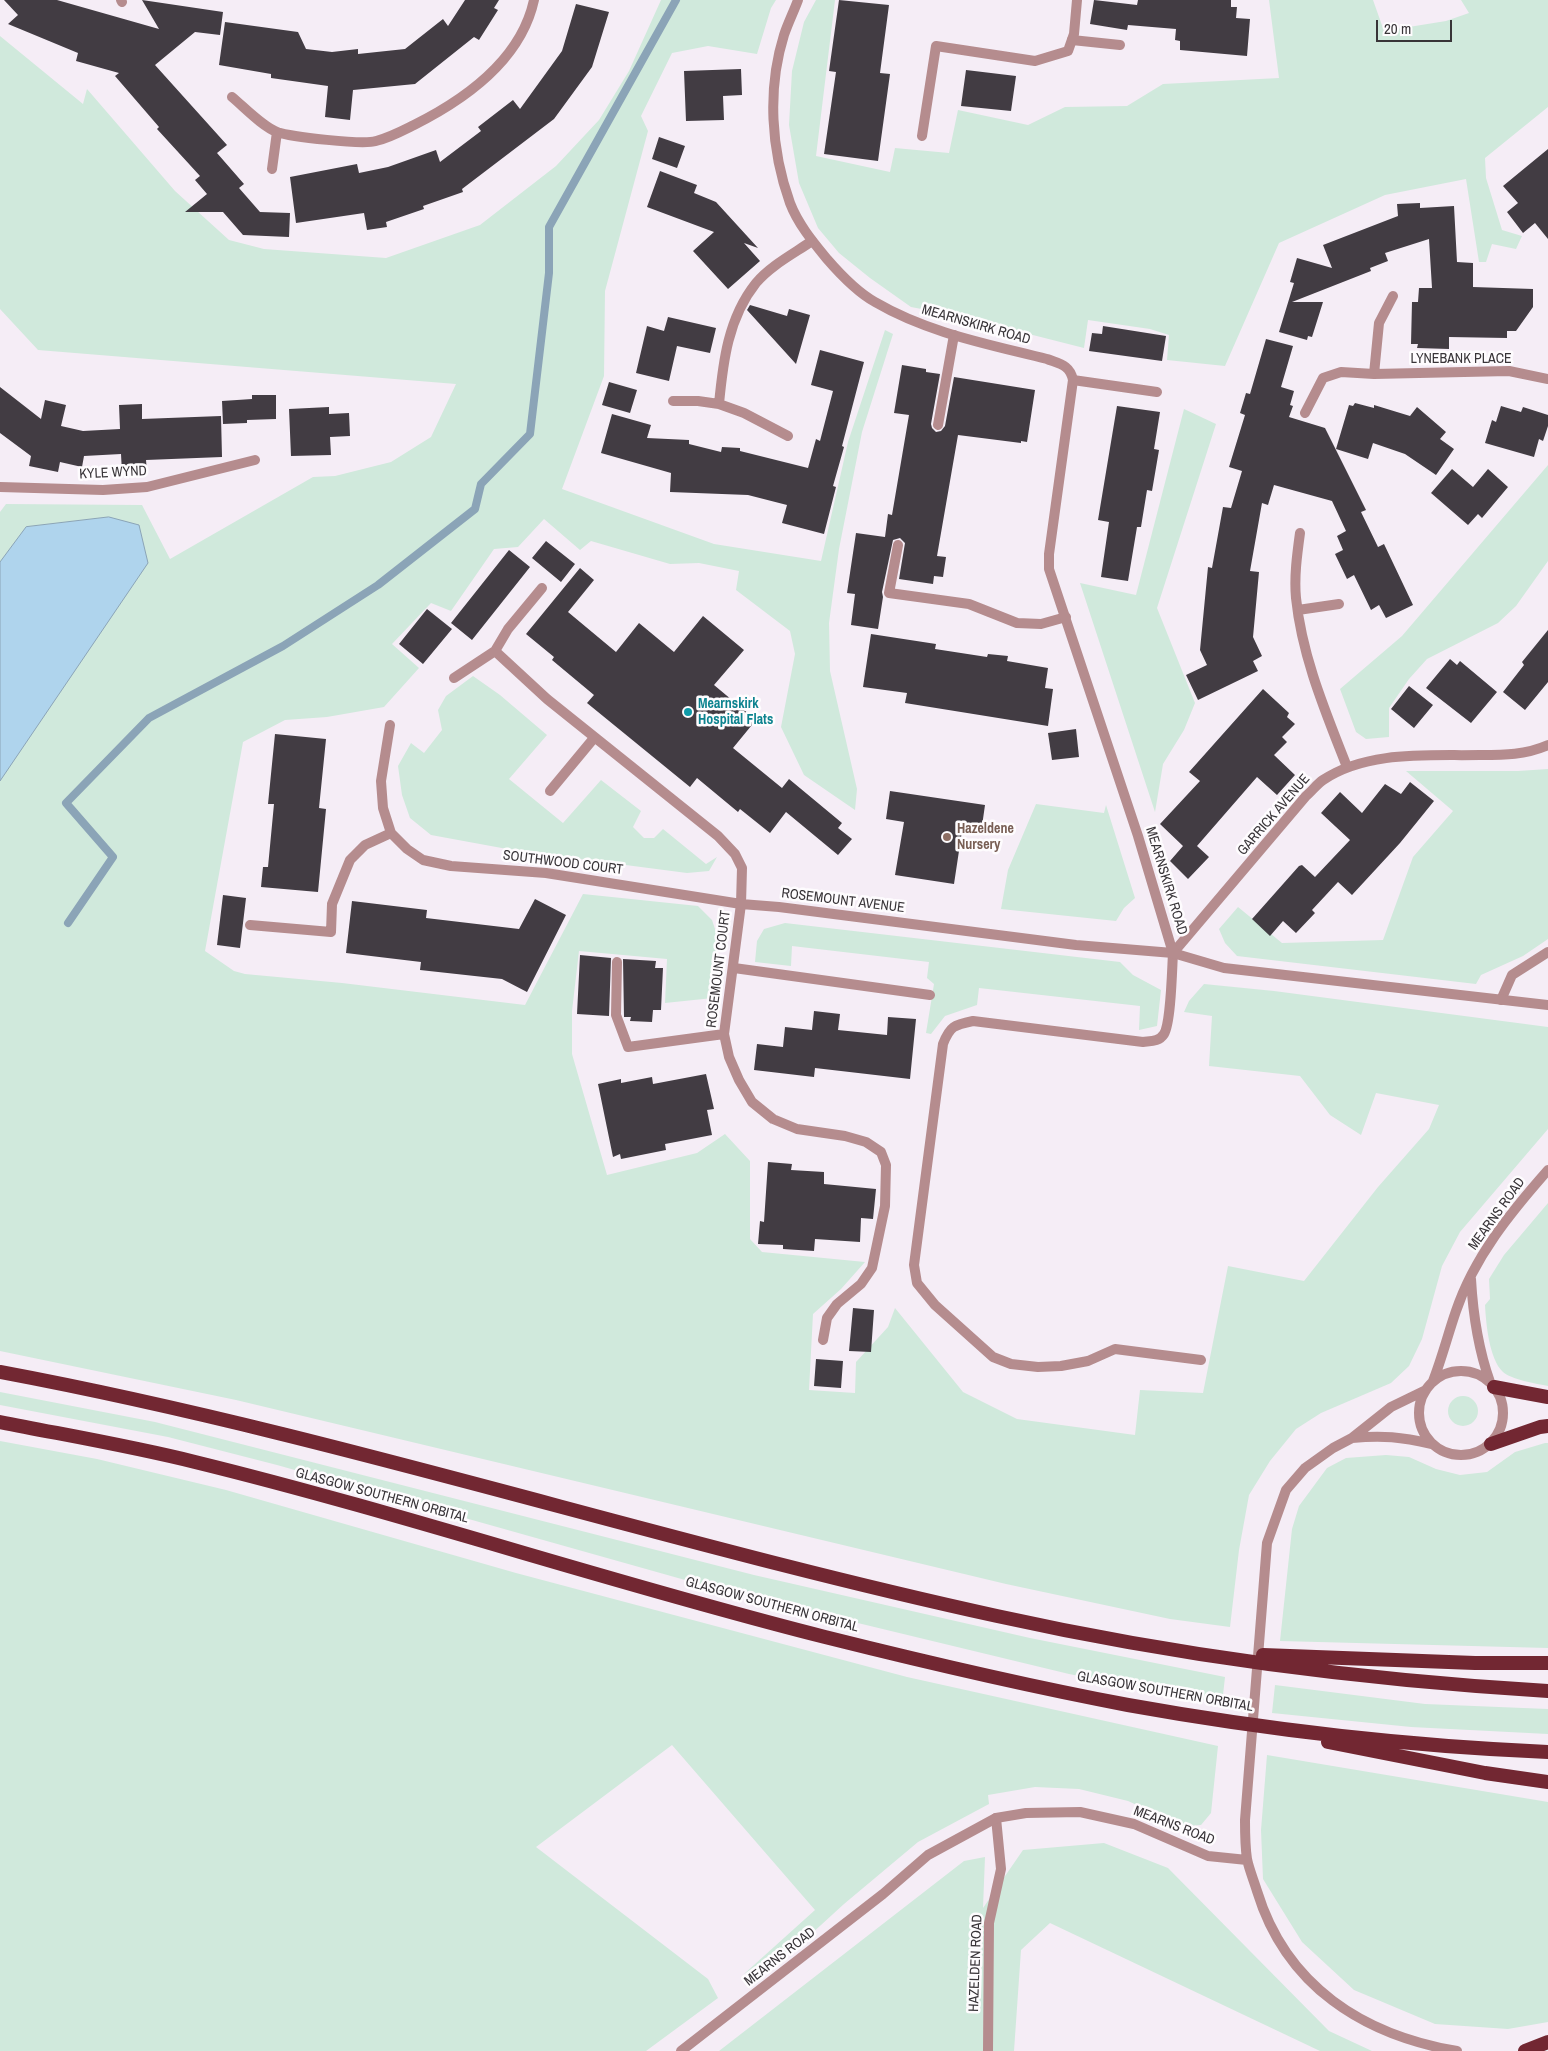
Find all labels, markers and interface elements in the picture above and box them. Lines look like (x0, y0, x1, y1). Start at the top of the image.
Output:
scale bar (1378, 10, 1454, 42)
text: 20 m (1384, 18, 1411, 39)
street label: MEARNSKIRK ROAD (920, 301, 1032, 349)
street label: LYNEBANK PLACE (1410, 351, 1512, 367)
street label: KYLE WYND (79, 463, 147, 483)
place label: Mearnskirk Hospital Flats (698, 696, 773, 729)
marker: Mearnskirk Hospital Flats (682, 706, 694, 718)
street label: GARRICK AVENUE (1234, 771, 1314, 859)
place label: Hazeldene Nursery (957, 821, 1014, 854)
street label: MEARNSKIRK ROAD (1142, 825, 1190, 937)
marker: Hazeldene Nursery (941, 831, 953, 843)
street label: SOUTHWOOD COURT (502, 847, 624, 879)
street label: ROSEMOUNT AVENUE (780, 885, 906, 917)
street label: ROSEMOUNT COURT (703, 909, 735, 1029)
street label: MEARNS ROAD (1465, 1174, 1529, 1254)
street label: GLASGOW SOUTHERN ORBITAL (294, 1465, 470, 1527)
street label: GLASGOW SOUTHERN ORBITAL (684, 1574, 860, 1636)
street label: GLASGOW SOUTHERN ORBITAL (1076, 1668, 1254, 1716)
street label: MEARNS ROAD (1131, 1803, 1217, 1849)
street label: HAZELDEN ROAD (966, 1914, 986, 2012)
street label: MEARNS ROAD (741, 1924, 819, 1990)

